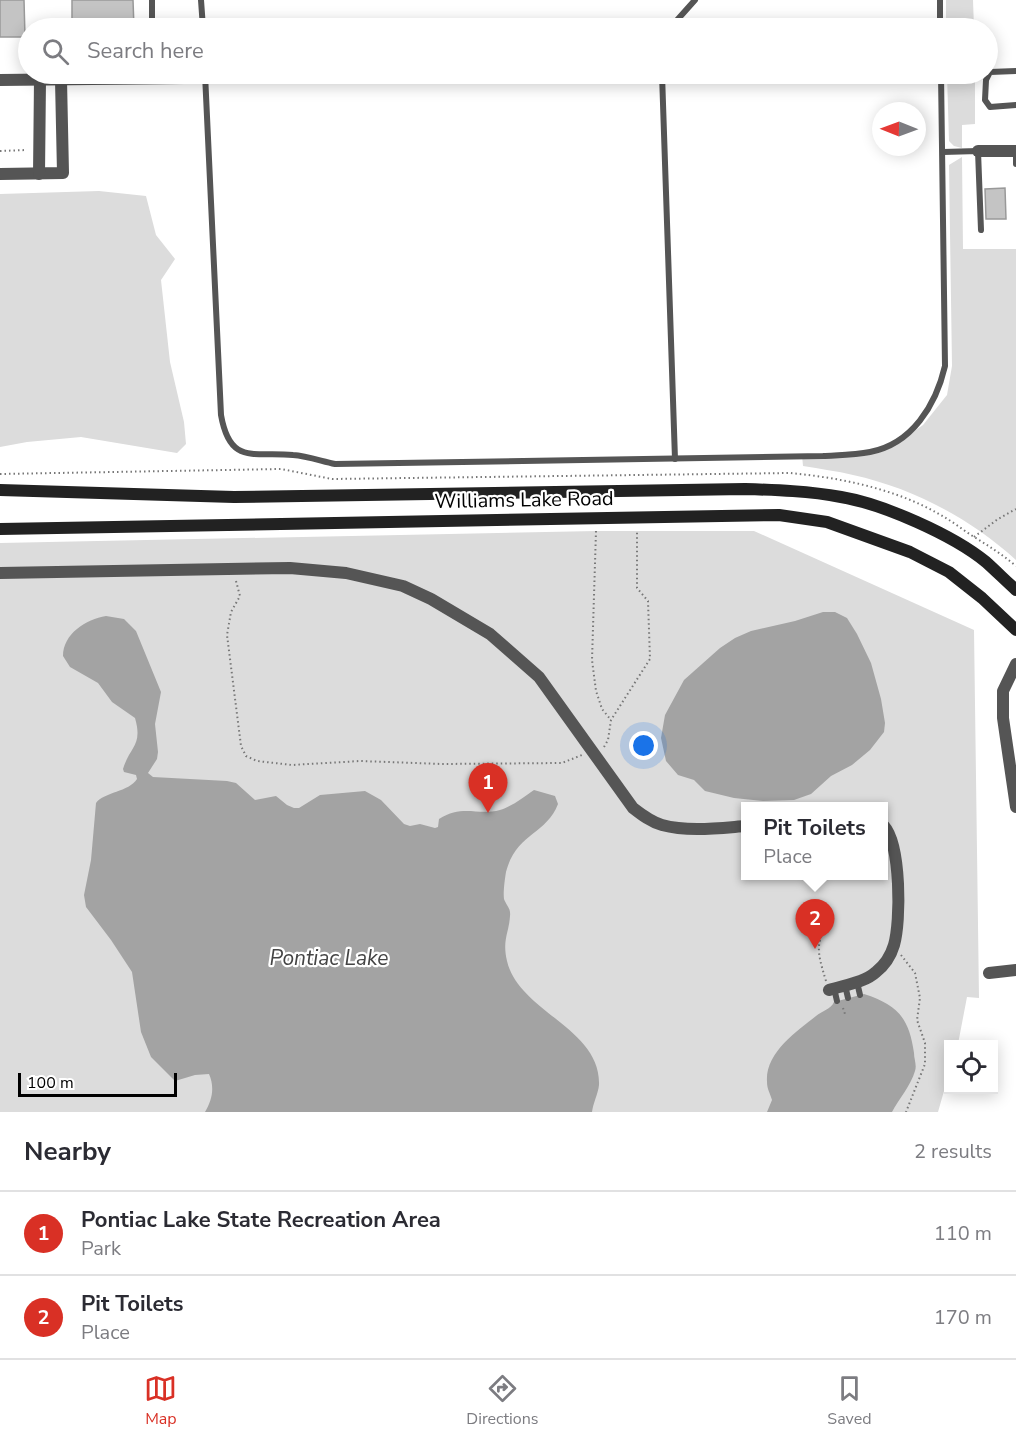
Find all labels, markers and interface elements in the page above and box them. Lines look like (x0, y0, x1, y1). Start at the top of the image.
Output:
search box (18, 18, 998, 84)
icon: search (39, 35, 72, 68)
text: Search here (87, 36, 204, 66)
north arrow (872, 102, 926, 156)
street label: Williams Lake Road (434, 485, 614, 515)
your location (629, 731, 658, 760)
pin: 1 (468, 764, 508, 813)
popup (741, 802, 888, 880)
text: Pit Toilets (763, 813, 866, 843)
text: Place (763, 843, 812, 870)
pin: 2 (796, 900, 834, 949)
water label: Pontiac Lake (270, 944, 388, 972)
map controls (944, 1040, 998, 1094)
button: locate (944, 1040, 998, 1094)
scale bar (18, 1070, 177, 1098)
text: 100 m (27, 1072, 74, 1094)
text: Nearby (24, 1134, 111, 1169)
text: 2 results (914, 1138, 992, 1165)
text: Pontiac Lake State Recreation Area (81, 1205, 441, 1235)
text: 1 (38, 1220, 50, 1247)
text: 110 m (934, 1220, 992, 1247)
text: Park (81, 1235, 121, 1262)
text: Pit Toilets (81, 1289, 184, 1319)
text: 2 (38, 1304, 50, 1331)
text: 170 m (934, 1304, 992, 1331)
text: Place (81, 1319, 130, 1346)
tab: Map (144, 1372, 177, 1430)
tab: Directions (466, 1372, 538, 1430)
tab: Saved (827, 1372, 872, 1430)

